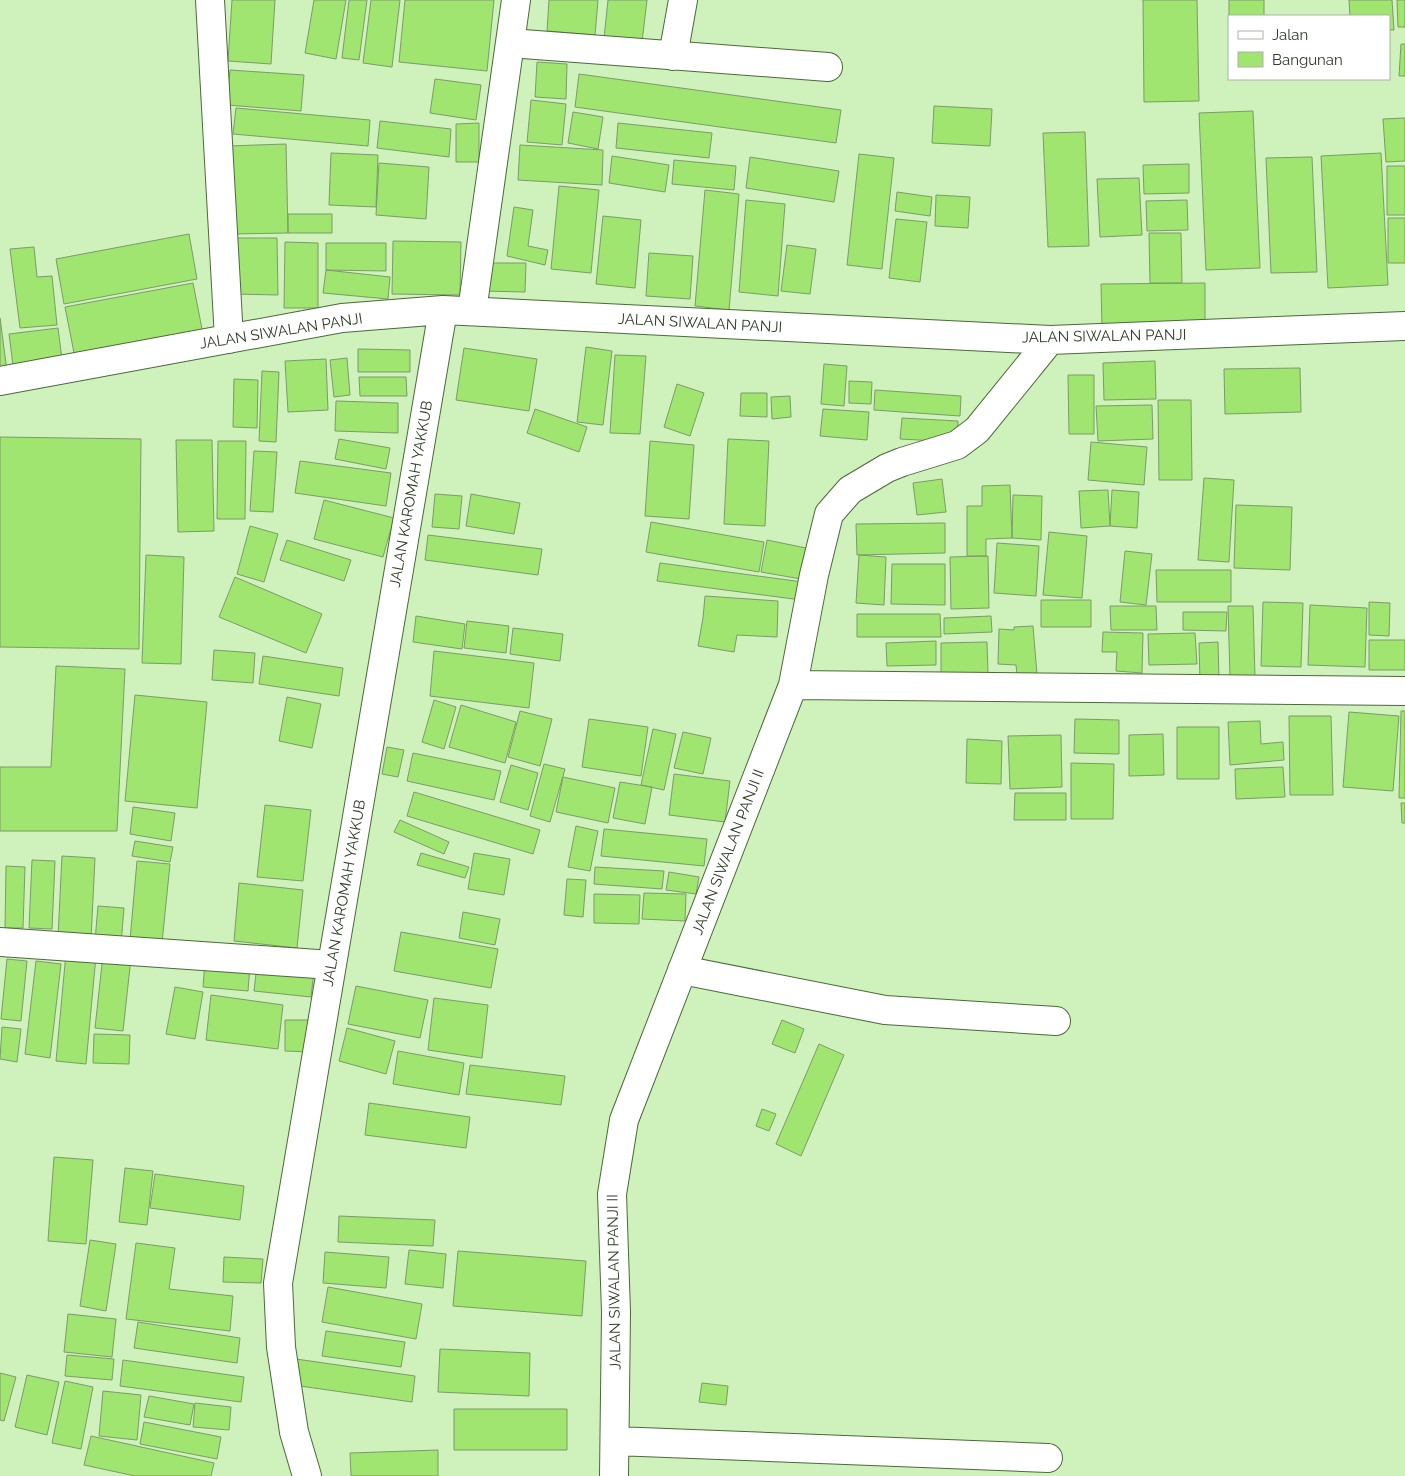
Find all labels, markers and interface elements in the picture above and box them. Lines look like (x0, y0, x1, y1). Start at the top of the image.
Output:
legend (1228, 15, 1390, 80)
text: Jalan (1272, 26, 1308, 44)
text: Bangunan (1272, 51, 1343, 69)
street label: JALAN SIWALAN PANJI (198, 309, 364, 353)
street label: JALAN SIWALAN PANJI (617, 310, 783, 336)
street label: JALAN SIWALAN PANJI (1022, 326, 1186, 346)
street label: JALAN KAROMAH YAKKUB (386, 399, 436, 589)
street label: JALAN SIWALAN PANJI II (688, 767, 768, 937)
street label: JALAN KAROMAH YAKKUB (319, 798, 369, 988)
street label: JALAN SIWALAN PANJI II (603, 1194, 625, 1370)

